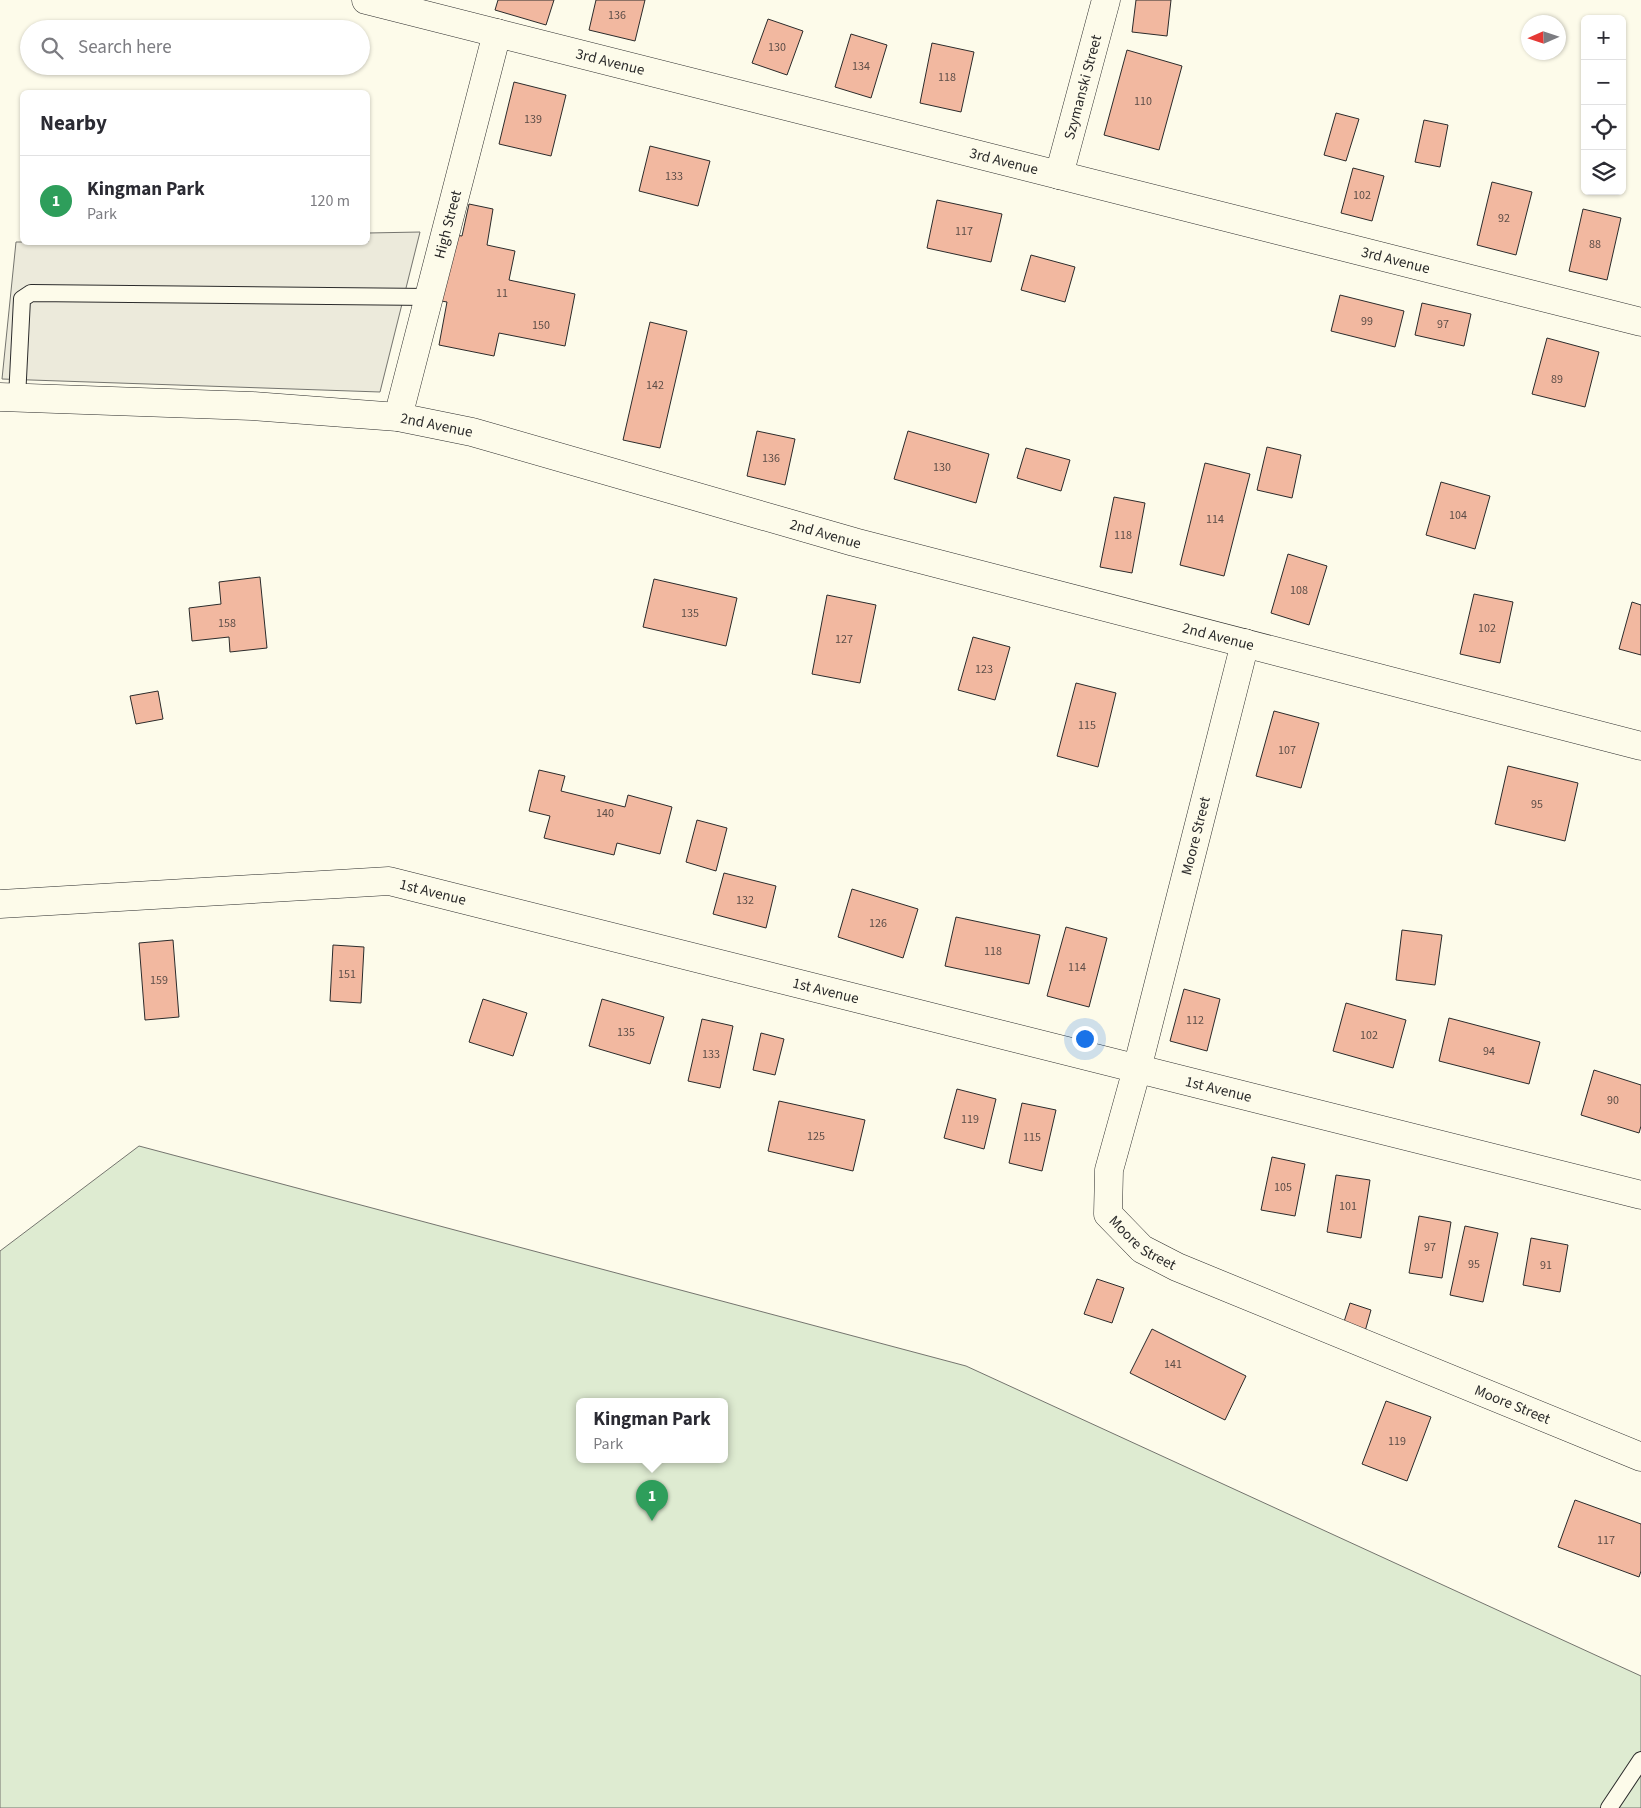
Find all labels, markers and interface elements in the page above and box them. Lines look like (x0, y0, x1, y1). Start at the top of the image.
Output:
house number: 136 (608, 7, 626, 24)
north arrow (1521, 15, 1566, 60)
map controls (1581, 15, 1626, 195)
button: + (1581, 15, 1626, 60)
search box (20, 20, 370, 75)
street label: Szymanski Street (1059, 32, 1107, 142)
icon: search (38, 34, 66, 62)
text: Search here (78, 34, 172, 61)
house number: 130 (768, 39, 786, 56)
street label: 3rd Avenue (574, 43, 647, 80)
house number: 134 (852, 58, 870, 75)
button: − (1581, 60, 1626, 105)
house number: 118 (938, 69, 956, 86)
house number: 110 (1134, 93, 1152, 110)
button: locate (1581, 105, 1626, 150)
text: Nearby (40, 108, 107, 138)
house number: 139 (524, 111, 542, 128)
street label: 3rd Avenue (967, 142, 1041, 180)
button: layers (1581, 150, 1626, 195)
house number: 133 (665, 168, 683, 185)
text: Kingman Park (87, 176, 205, 203)
house number: 102 (1353, 187, 1371, 204)
street label: High Street (429, 188, 467, 261)
text: 1 (52, 190, 60, 212)
text: 120 m (310, 190, 350, 212)
text: Park (87, 203, 117, 225)
house number: 92 (1498, 210, 1510, 227)
house number: 117 (955, 223, 973, 240)
house number: 88 (1589, 236, 1601, 253)
street label: 3rd Avenue (1359, 241, 1432, 279)
house number: 11 (496, 285, 508, 302)
house number: 99 (1361, 313, 1373, 330)
house number: 97 (1437, 316, 1449, 333)
house number: 150 (532, 317, 550, 334)
house number: 89 (1551, 371, 1563, 388)
house number: 142 (646, 377, 664, 394)
street label: 2nd Avenue (399, 407, 475, 442)
house number: 136 (762, 450, 780, 467)
house number: 130 (933, 459, 951, 476)
house number: 104 (1449, 507, 1467, 524)
house number: 114 (1206, 511, 1224, 528)
street label: 2nd Avenue (787, 514, 863, 554)
house number: 118 (1114, 527, 1132, 544)
house number: 108 (1290, 582, 1308, 599)
house number: 135 (681, 605, 699, 622)
house number: 158 (218, 615, 236, 632)
street label: 2nd Avenue (1180, 617, 1256, 656)
house number: 102 (1478, 620, 1496, 637)
house number: 127 (835, 631, 853, 648)
house number: 123 (975, 661, 993, 678)
house number: 115 (1078, 717, 1096, 734)
house number: 107 (1278, 742, 1296, 759)
street label: Moore Street (1176, 795, 1216, 877)
house number: 95 (1531, 796, 1543, 813)
house number: 140 (596, 805, 614, 822)
street label: 1st Avenue (397, 874, 468, 910)
house number: 132 (736, 892, 754, 909)
house number: 126 (869, 915, 887, 932)
house number: 118 (984, 943, 1002, 960)
house number: 114 (1068, 959, 1086, 976)
house number: 151 (338, 966, 356, 983)
house number: 159 (150, 972, 168, 989)
street label: 1st Avenue (790, 972, 861, 1009)
house number: 112 (1186, 1012, 1204, 1029)
house number: 135 (617, 1024, 635, 1041)
your location (1072, 1026, 1098, 1052)
house number: 102 (1360, 1027, 1378, 1044)
house number: 94 (1483, 1043, 1495, 1060)
house number: 133 (702, 1046, 720, 1063)
street label: 1st Avenue (1183, 1071, 1254, 1108)
house number: 90 (1607, 1092, 1619, 1109)
house number: 119 (961, 1111, 979, 1128)
house number: 125 (807, 1128, 825, 1145)
house number: 115 (1023, 1129, 1041, 1146)
house number: 105 (1274, 1179, 1292, 1196)
house number: 101 (1339, 1198, 1357, 1215)
street label: Moore Street (1104, 1211, 1180, 1275)
house number: 97 (1424, 1239, 1436, 1256)
house number: 95 (1468, 1256, 1480, 1273)
house number: 91 (1540, 1257, 1552, 1274)
house number: 141 (1164, 1356, 1182, 1373)
street label: Moore Street (1471, 1379, 1554, 1429)
popup (576, 1398, 728, 1463)
text: Kingman Park (593, 1406, 711, 1433)
text: Park (593, 1433, 623, 1455)
house number: 119 (1388, 1433, 1406, 1450)
pin: 1 (636, 1480, 668, 1521)
house number: 117 (1597, 1532, 1615, 1549)

